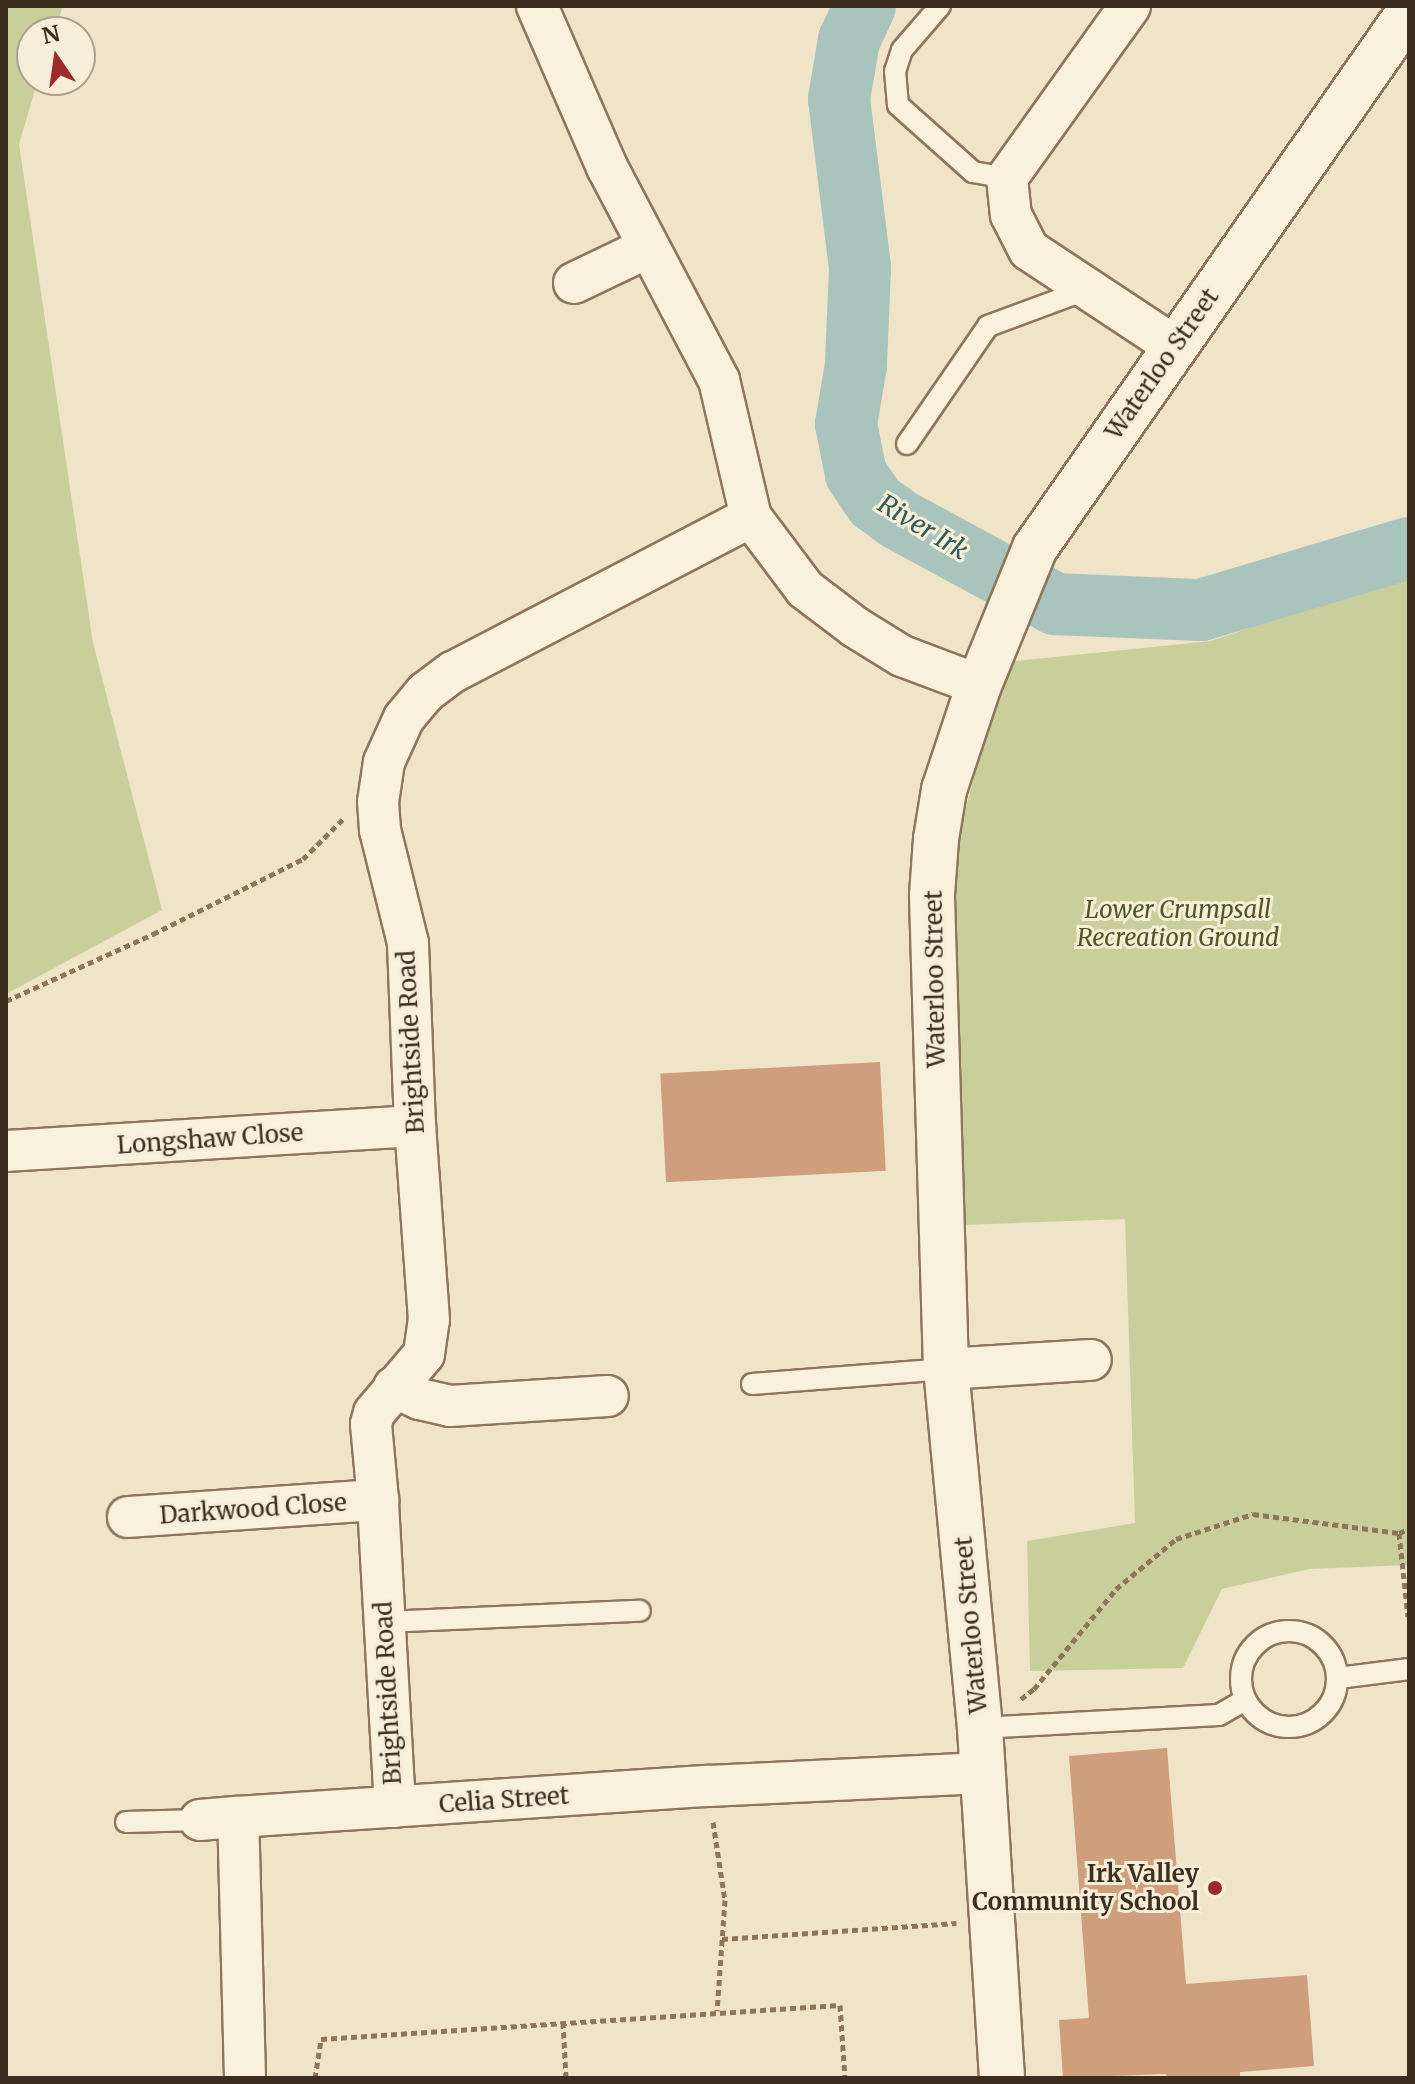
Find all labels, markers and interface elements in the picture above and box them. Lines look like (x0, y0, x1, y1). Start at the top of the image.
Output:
north arrow (16, 16, 96, 96)
text: N (39, 19, 63, 50)
street label: Waterloo Street (1099, 283, 1225, 445)
water label: River Irk (872, 488, 974, 566)
street label: Waterloo Street (919, 890, 951, 1068)
park label: Lower Crumpsall Recreation Ground (1077, 896, 1279, 952)
street label: Brightside Road (392, 949, 430, 1135)
street label: Longshaw Close (116, 1118, 304, 1160)
street label: Darkwood Close (159, 1488, 347, 1530)
street label: Waterloo Street (949, 1535, 993, 1715)
street label: Brightside Road (369, 1600, 407, 1786)
street label: Celia Street (438, 1781, 570, 1819)
place label: Irk Valley Community School (972, 1860, 1199, 1916)
marker: Irk Valley Community School (1206, 1879, 1224, 1897)

